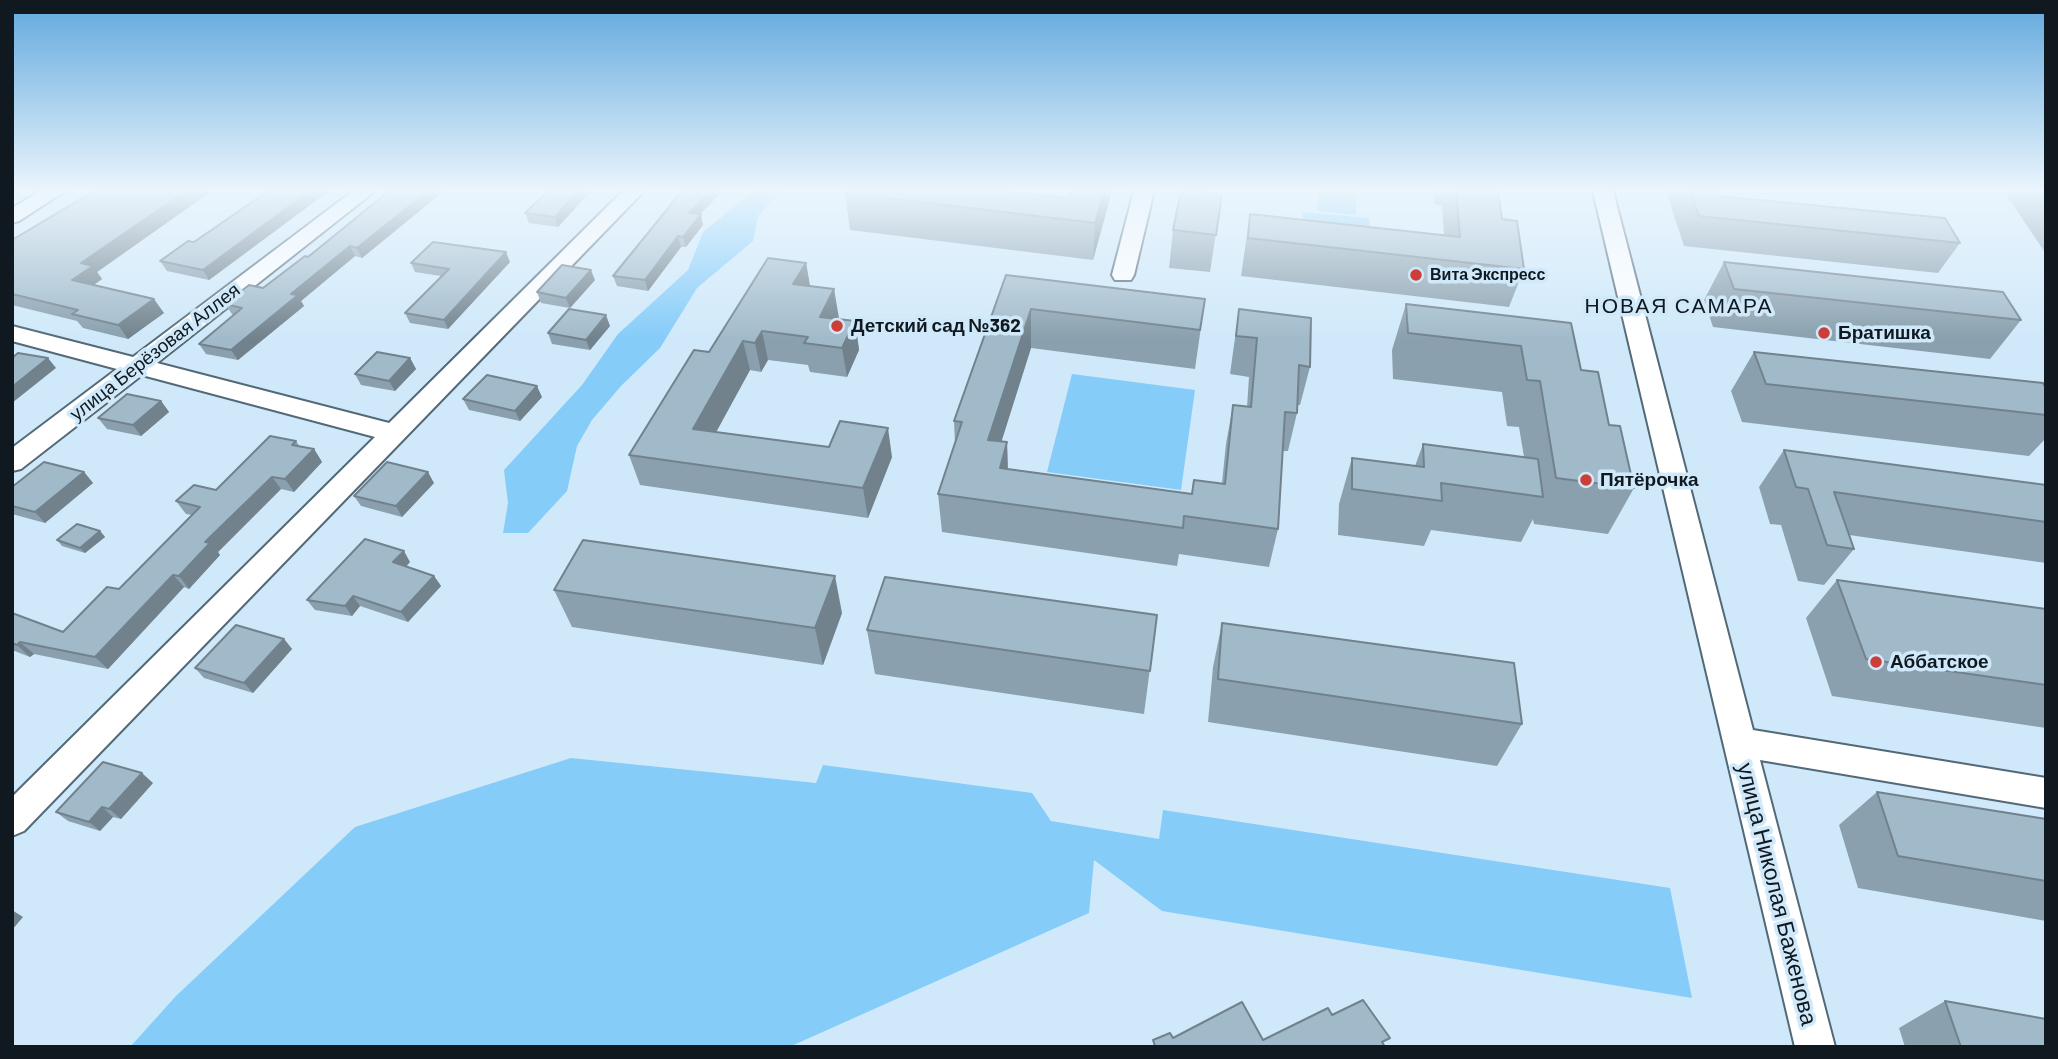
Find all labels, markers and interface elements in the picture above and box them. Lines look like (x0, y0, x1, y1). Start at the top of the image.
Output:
place label: Вита Экспресс (1430, 265, 1545, 285)
marker: Вита Экспресс (1408, 267, 1424, 283)
street label: улица Берёзовая Аллея (65, 279, 245, 425)
district label: НОВАЯ САМАРА (1586, 293, 1772, 319)
place label: Детский сад №362 (851, 315, 1021, 337)
marker: Детский сад №362 (829, 318, 845, 334)
place label: Братишка (1838, 322, 1931, 344)
marker: Братишка (1816, 325, 1832, 341)
place label: Пятёрочка (1600, 469, 1698, 491)
marker: Пятёрочка (1578, 472, 1594, 488)
place label: Аббатское (1890, 651, 1989, 673)
marker: Аббатское (1868, 654, 1884, 670)
street label: улица Николая Баженова (1731, 760, 1823, 1028)

